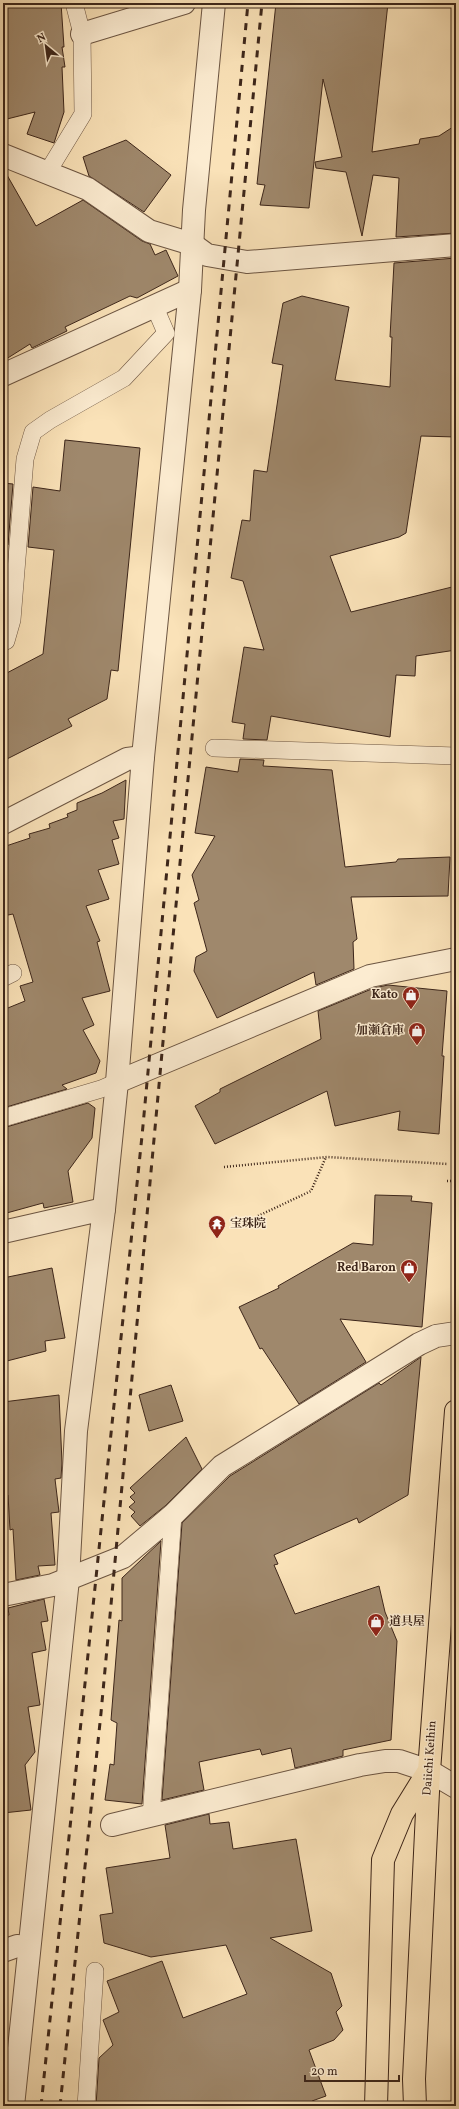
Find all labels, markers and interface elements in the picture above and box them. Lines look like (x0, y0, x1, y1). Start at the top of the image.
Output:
north arrow (26, 26, 66, 66)
text: N (35, 30, 49, 47)
shop icon: Kato (401, 985, 421, 1010)
place label: Kato (372, 987, 398, 1003)
shop icon: 加瀬倉庫 (407, 1021, 427, 1046)
place label: 加瀬倉庫 (356, 1023, 404, 1039)
temple icon: 宝珠院 (207, 1214, 227, 1239)
place label: 宝珠院 (230, 1216, 266, 1232)
shop icon: Red Baron (399, 1258, 419, 1283)
place label: Red Baron (337, 1260, 396, 1276)
shop icon: 道具屋 (366, 1612, 386, 1637)
place label: 道具屋 (389, 1614, 425, 1630)
street label: Daiichi Keihin (419, 1720, 441, 1796)
scale bar (305, 2057, 399, 2083)
text: 20 m (311, 2064, 338, 2080)

